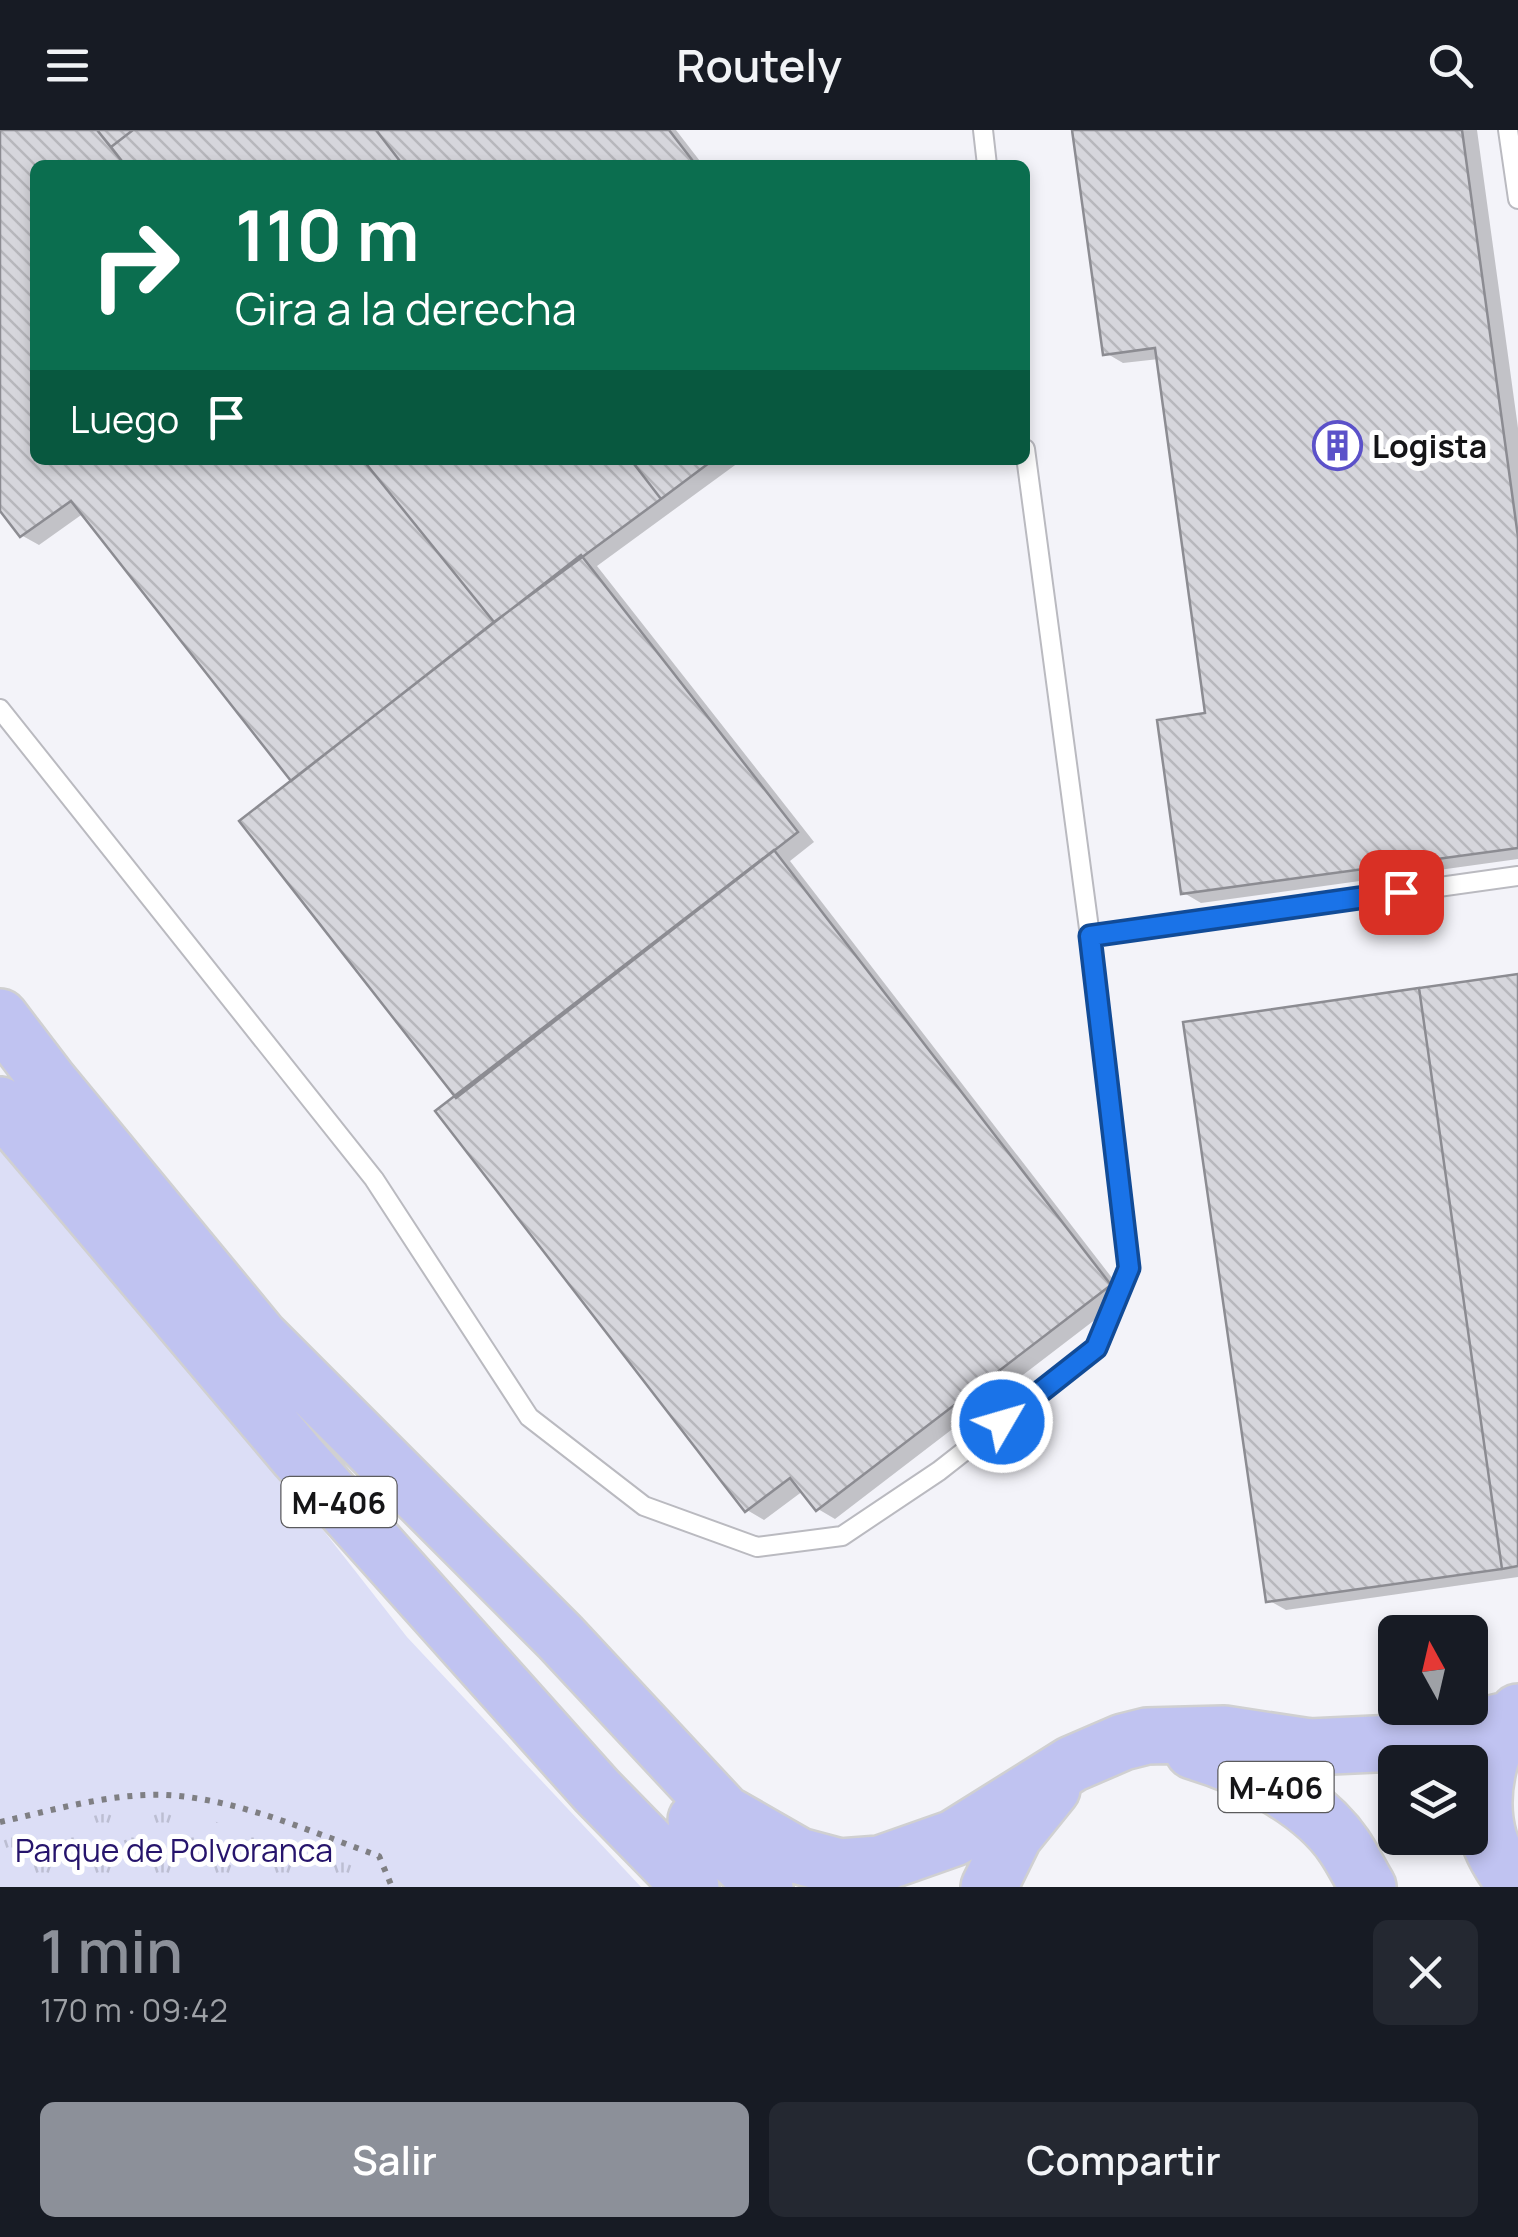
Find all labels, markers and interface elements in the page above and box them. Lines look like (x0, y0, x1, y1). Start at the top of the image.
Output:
text: Routely (676, 34, 842, 96)
icon: menu (40, 38, 95, 93)
icon: search (1423, 38, 1478, 93)
text: 110 m (235, 186, 419, 282)
icon: right (70, 200, 200, 330)
text: Gira a la derecha (235, 277, 577, 339)
icon: arrive (199, 390, 254, 445)
text: Luego (70, 392, 179, 444)
building icon: Logista (1311, 420, 1363, 472)
place label: Logista (1372, 424, 1487, 468)
pin (1359, 850, 1444, 935)
icon: arrive (1374, 865, 1429, 920)
position arrow (950, 1370, 1054, 1474)
road number: M-406 (282, 1477, 396, 1527)
north arrow (1378, 1615, 1488, 1725)
map controls (1378, 1615, 1488, 1855)
button: layers (1378, 1745, 1488, 1855)
road number: M-406 (1218, 1762, 1334, 1812)
park label: Parque de Polvoranca (15, 1828, 333, 1872)
text: 1 min (40, 1909, 183, 1991)
button: close (1373, 1920, 1478, 2025)
text: 170 m · 09:42 (40, 1988, 228, 2032)
button: Salir (40, 2102, 749, 2217)
button: Compartir (769, 2102, 1478, 2217)

